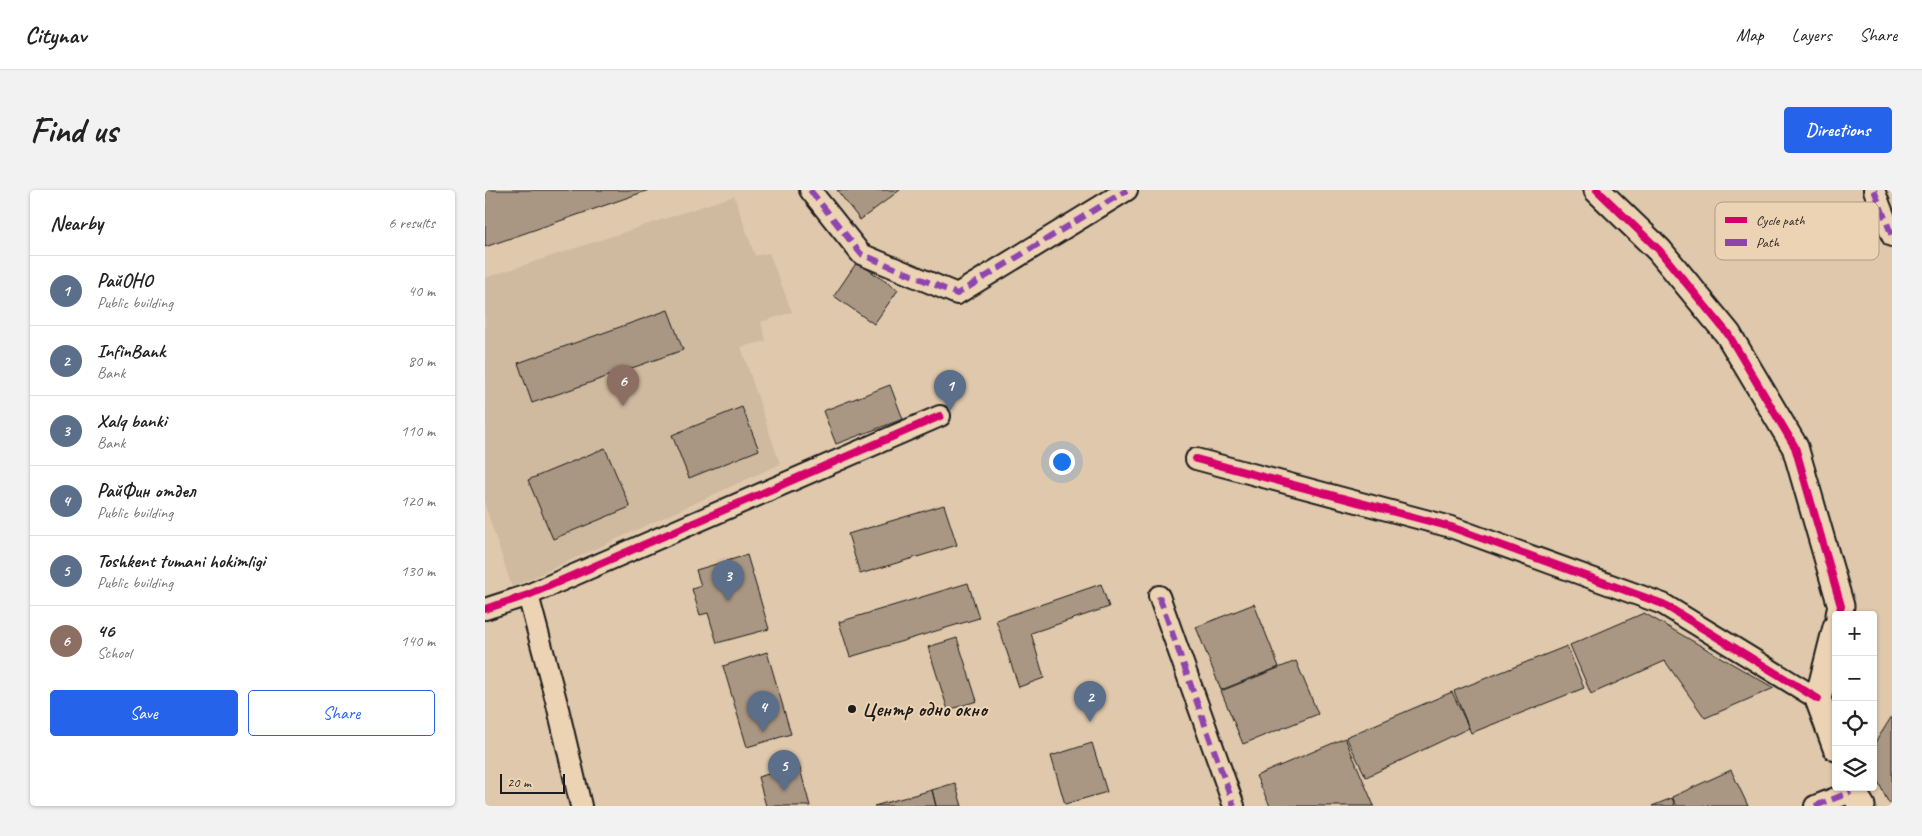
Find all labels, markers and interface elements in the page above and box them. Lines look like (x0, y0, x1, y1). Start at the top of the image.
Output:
text: Citynav (25, 20, 86, 50)
text: Map (1736, 24, 1764, 46)
text: Layers (1792, 24, 1831, 46)
text: Share (1859, 24, 1897, 46)
button: Directions (1784, 107, 1892, 153)
text: Find us (30, 108, 117, 153)
legend (1715, 202, 1879, 260)
text: Nearby (50, 210, 103, 236)
text: Cycle path (1756, 212, 1805, 229)
text: 6 results (388, 213, 435, 233)
text: Path (1756, 234, 1780, 251)
text: РайОНО (97, 269, 153, 293)
text: 1 (62, 281, 70, 301)
text: 40 m (408, 281, 435, 301)
text: Public building (97, 293, 173, 313)
text: InfinBank (97, 339, 165, 363)
text: 2 (62, 351, 70, 371)
text: 80 m (408, 351, 435, 371)
text: Bank (97, 363, 125, 383)
pin: 6 (607, 365, 639, 406)
pin: 1 (934, 370, 966, 411)
text: Xalq banki (97, 409, 166, 433)
text: 3 (62, 421, 70, 441)
text: 110 m (401, 421, 435, 441)
text: Bank (97, 433, 125, 453)
your location (1049, 449, 1075, 475)
text: РайФин отдел (97, 479, 195, 503)
text: 4 (62, 491, 70, 511)
text: 120 m (401, 491, 435, 511)
text: Public building (97, 503, 173, 523)
text: Toshkent tumani hokimligi (97, 549, 265, 573)
pin: 3 (712, 560, 744, 601)
text: 5 (63, 561, 69, 581)
text: 130 m (401, 561, 435, 581)
text: Public building (97, 573, 173, 593)
map controls (1832, 611, 1877, 791)
button: + (1832, 611, 1877, 656)
text: 46 (97, 619, 115, 643)
text: 6 (62, 631, 70, 651)
text: 140 m (401, 631, 435, 651)
text: School (97, 643, 131, 663)
button: − (1832, 656, 1877, 701)
pin: 2 (1074, 681, 1106, 722)
button: Save (50, 690, 238, 736)
button: Share (248, 690, 435, 736)
pin: 4 (747, 691, 779, 732)
place label: Центр одно окно (862, 697, 989, 722)
button: locate (1832, 701, 1877, 746)
marker: Центр одно окно (846, 703, 858, 715)
button: layers (1832, 746, 1877, 791)
pin: 5 (768, 750, 800, 791)
scale bar (500, 771, 565, 794)
text: 20 m (507, 774, 531, 791)

